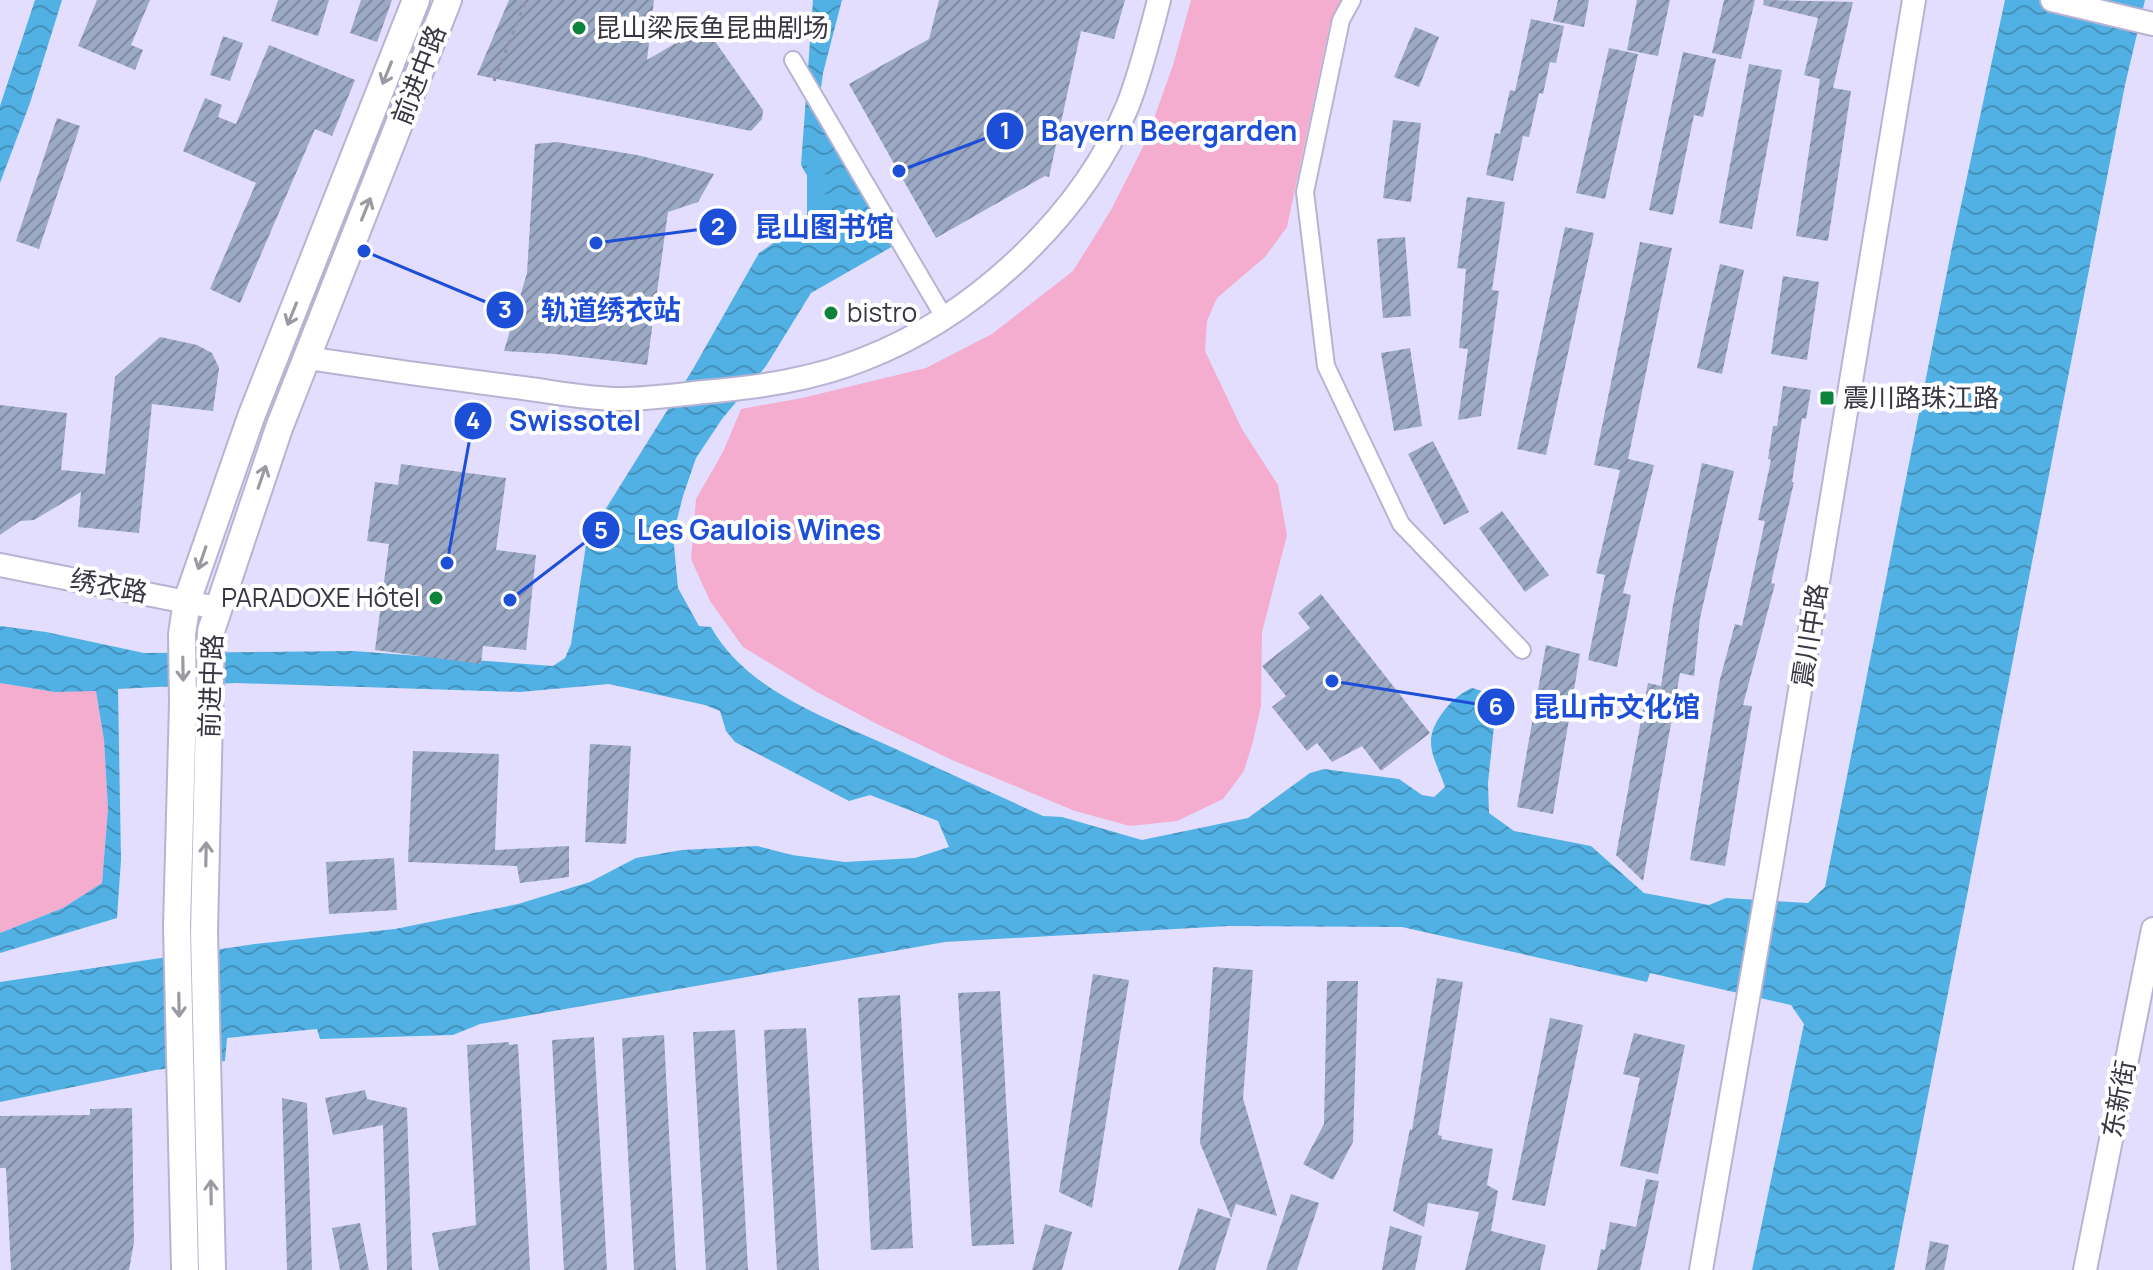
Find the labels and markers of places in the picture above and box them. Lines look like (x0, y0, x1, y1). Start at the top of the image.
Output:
place label: 昆山梁辰鱼昆曲剧场 (595, 9, 829, 45)
marker: 昆山梁辰鱼昆曲剧场 (570, 19, 588, 37)
callout: Bayern Beergarden (985, 105, 1313, 157)
callout: 昆山图书馆 (698, 201, 910, 253)
callout: 轨道绣衣站 (485, 284, 697, 336)
place label: bistro (847, 294, 917, 330)
marker: bistro (822, 304, 840, 322)
place label: 震川路珠江路 (1843, 379, 1999, 415)
marker: 震川路珠江路 (1818, 389, 1836, 407)
callout: Swissotel (453, 395, 658, 447)
callout: Les Gaulois Wines (581, 504, 897, 556)
place label: PARADOXE Hôtel (221, 579, 420, 615)
marker: PARADOXE Hôtel (427, 589, 445, 607)
callout: 昆山市文化馆 (1476, 681, 1716, 733)

